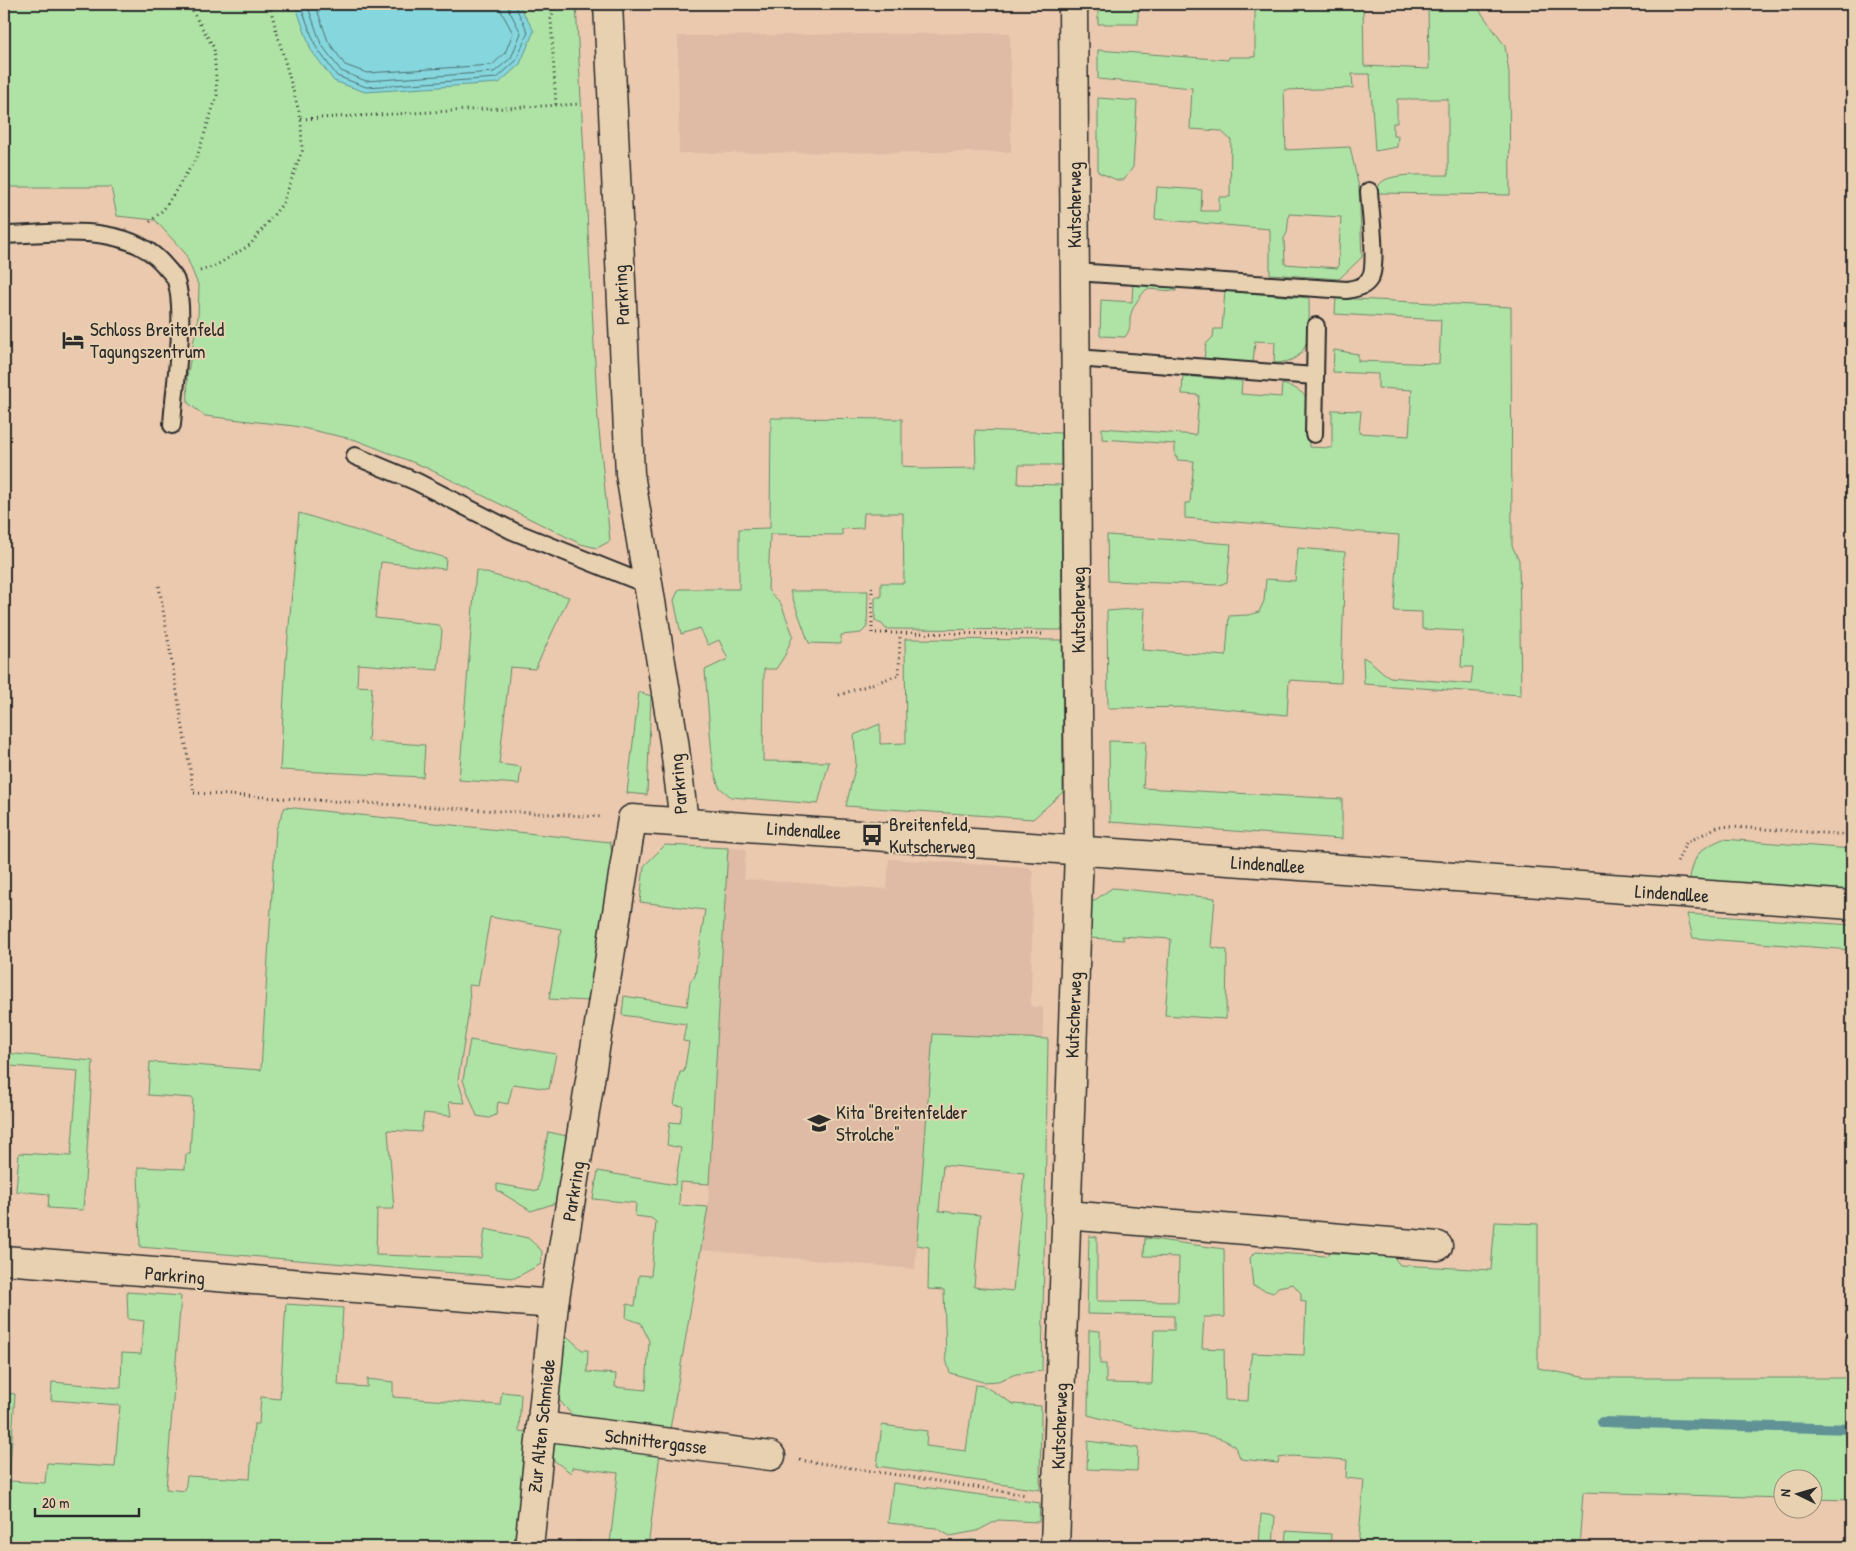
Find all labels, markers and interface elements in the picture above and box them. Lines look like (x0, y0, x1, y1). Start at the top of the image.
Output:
street label: Kutscherweg (1061, 162, 1087, 248)
street label: Parkring (606, 264, 636, 326)
place label: Schloss Breitenfeld Tagungszentrum (90, 316, 225, 364)
hotel icon: Schloss Breitenfeld Tagungszentrum (60, 327, 86, 353)
street label: Kutscherweg (1065, 567, 1091, 653)
street label: Parkring (662, 753, 694, 815)
place label: Breitenfeld, Kutscherweg (889, 811, 975, 859)
street label: Lindenallee (766, 814, 842, 846)
bus stop icon: Breitenfeld, Kutscherweg (859, 822, 885, 848)
street label: Lindenallee (1230, 848, 1306, 880)
street label: Lindenallee (1634, 877, 1710, 909)
street label: Kutscherweg (1058, 971, 1088, 1059)
place label: Kita "Breitenfelder Strolche" (836, 1099, 968, 1147)
school or university icon: Kita "Breitenfelder Strolche" (806, 1110, 832, 1136)
street label: Parkring (555, 1159, 591, 1223)
street label: Parkring (144, 1259, 206, 1291)
street label: Zur Alten Schmiede (521, 1358, 561, 1494)
street label: Kutscherweg (1044, 1382, 1074, 1470)
street label: Schnittergasse (603, 1422, 709, 1460)
north arrow (1774, 1468, 1824, 1518)
scale bar (35, 1486, 139, 1518)
text: N (1775, 1488, 1794, 1497)
text: 20 m (42, 1492, 69, 1513)

